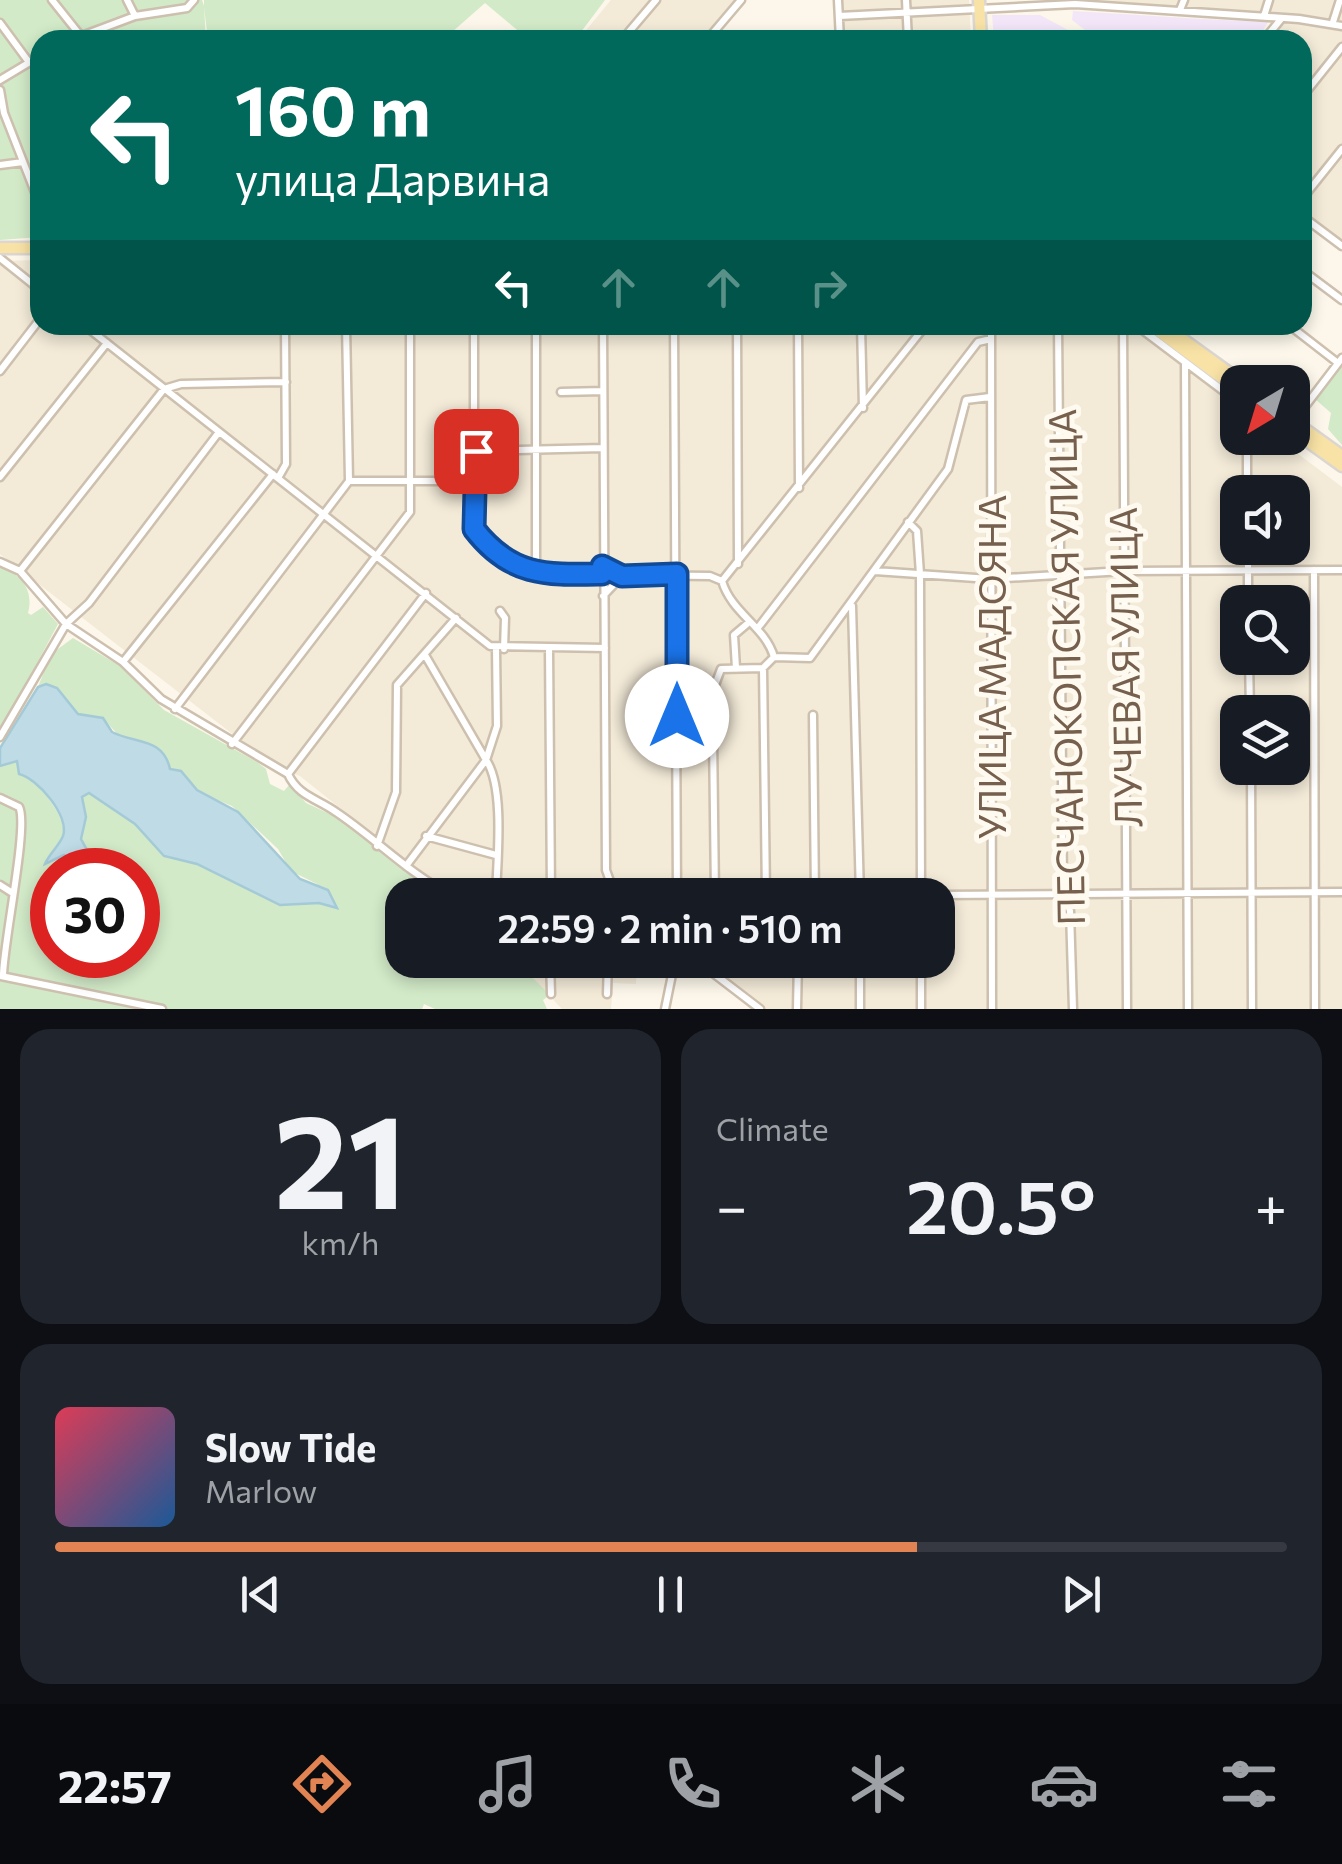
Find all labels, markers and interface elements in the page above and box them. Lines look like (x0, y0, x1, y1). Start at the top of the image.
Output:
text: 160 m (235, 65, 431, 150)
icon: left (70, 70, 200, 200)
text: улица Дарвина (235, 150, 550, 205)
icon: left (486, 260, 541, 315)
icon: ahead (591, 260, 646, 315)
icon: ahead (696, 260, 751, 315)
icon: right (801, 260, 856, 315)
north arrow (1220, 365, 1310, 455)
map controls (1220, 365, 1310, 785)
street label: ПЕСЧАНОКОПСКАЯ УЛИЦА (1037, 408, 1093, 926)
pin (434, 409, 519, 494)
icon: arrive (449, 424, 504, 479)
button: sound (1220, 475, 1310, 565)
street label: УЛИЦА МАДОЯНА (967, 495, 1014, 839)
street label: ЛУЧЕВАЯ УЛИЦА (1098, 506, 1150, 828)
button: search (1220, 585, 1310, 675)
position arrow (625, 664, 729, 768)
button: layers (1220, 695, 1310, 785)
speed limit sign: 30 (30, 848, 160, 978)
text: 22:59 · 2 min · 510 m (498, 904, 842, 951)
text: 21 (274, 1077, 407, 1236)
text: Climate (716, 1108, 829, 1148)
text: 20.5° (906, 1158, 1096, 1249)
text: − (716, 1171, 747, 1238)
text: + (1255, 1171, 1287, 1238)
text: km/h (302, 1222, 379, 1262)
text: Slow Tide (205, 1423, 376, 1470)
text: Marlow (205, 1470, 317, 1510)
icon: previous (233, 1567, 288, 1622)
icon: pause (643, 1567, 698, 1622)
icon: next (1054, 1567, 1109, 1622)
icon: directions (287, 1749, 357, 1819)
icon: music (473, 1749, 543, 1819)
icon: phone (658, 1749, 728, 1819)
icon: climate (843, 1749, 913, 1819)
icon: car (1029, 1749, 1099, 1819)
icon: filters (1214, 1749, 1284, 1819)
text: 22:57 (58, 1757, 172, 1812)

